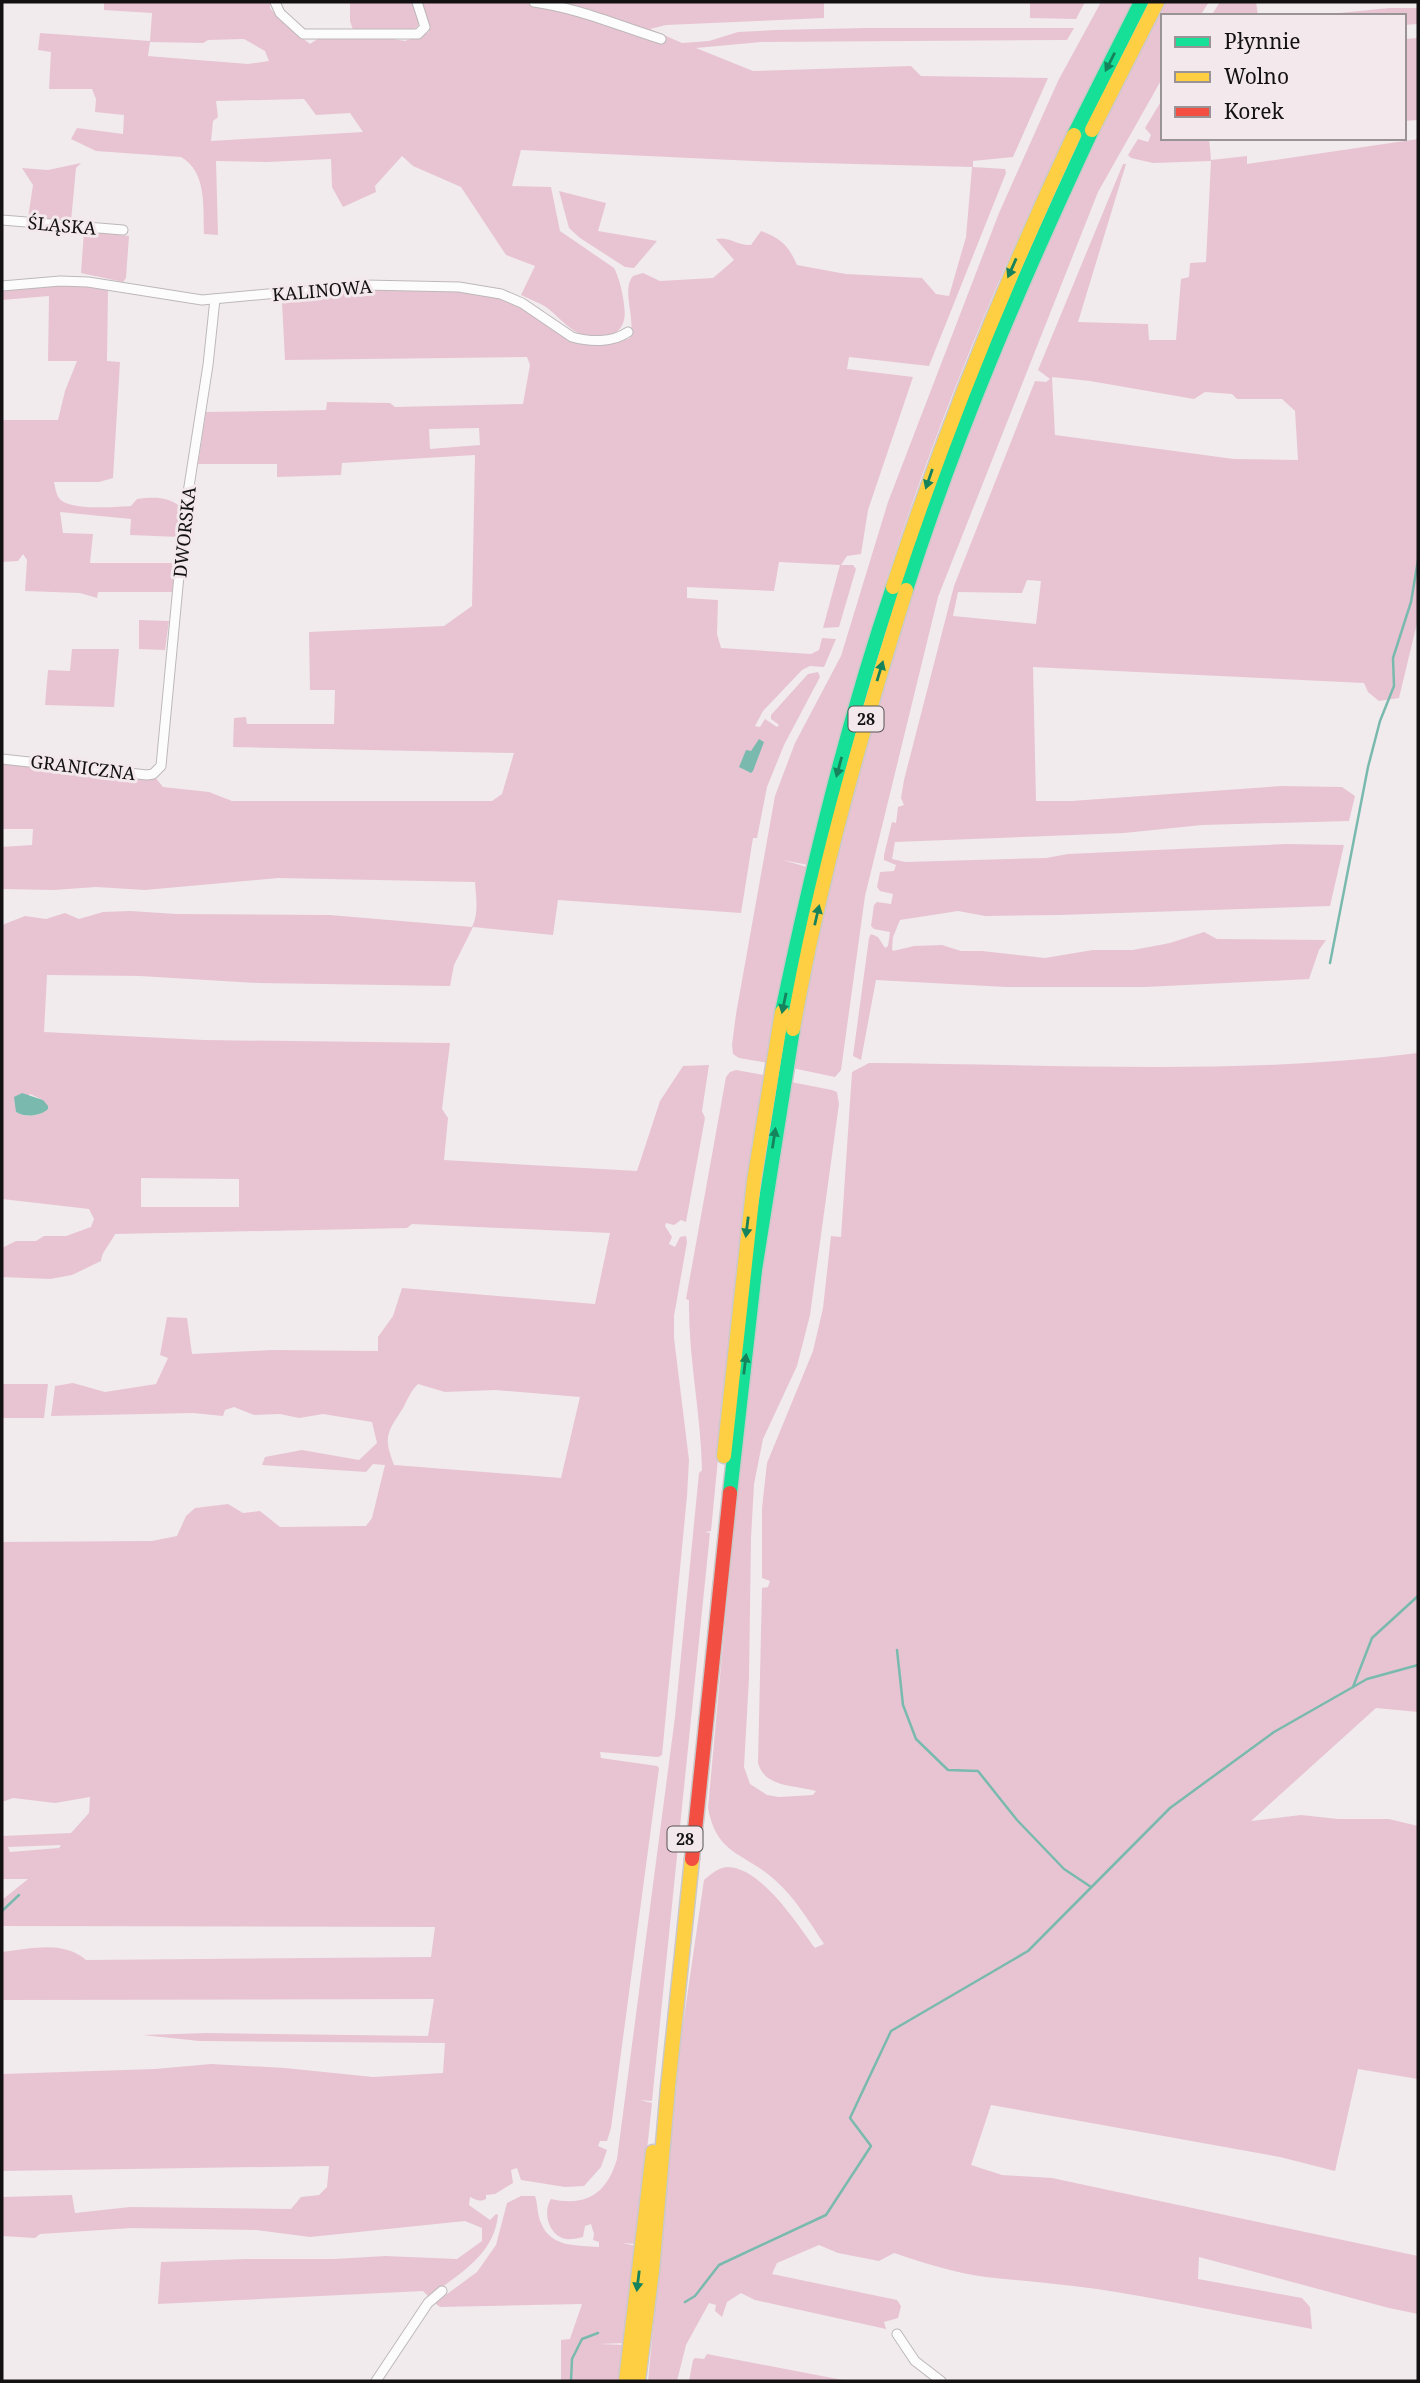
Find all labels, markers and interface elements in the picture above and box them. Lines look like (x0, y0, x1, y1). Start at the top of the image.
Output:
legend (1161, 14, 1406, 140)
text: Płynnie (1224, 27, 1300, 55)
one-way arrow (1104, 52, 1115, 72)
text: Wolno (1224, 62, 1289, 90)
text: Korek (1224, 97, 1285, 125)
street label: ŚLĄSKA (27, 210, 98, 240)
one-way arrow (1007, 258, 1018, 279)
street label: KALINOWA (271, 274, 373, 306)
one-way arrow (923, 469, 934, 490)
street label: DWORSKA (167, 485, 201, 579)
one-way arrow (876, 660, 886, 681)
road number: 28 (848, 706, 884, 732)
street label: GRANICZNA (29, 749, 137, 785)
one-way arrow (833, 756, 844, 778)
one-way arrow (811, 904, 822, 926)
one-way arrow (778, 992, 789, 1014)
one-way arrow (769, 1127, 780, 1149)
one-way arrow (742, 1217, 753, 1239)
one-way arrow (740, 1353, 751, 1375)
road number: 28 (668, 1826, 702, 1852)
one-way arrow (632, 2270, 643, 2292)

